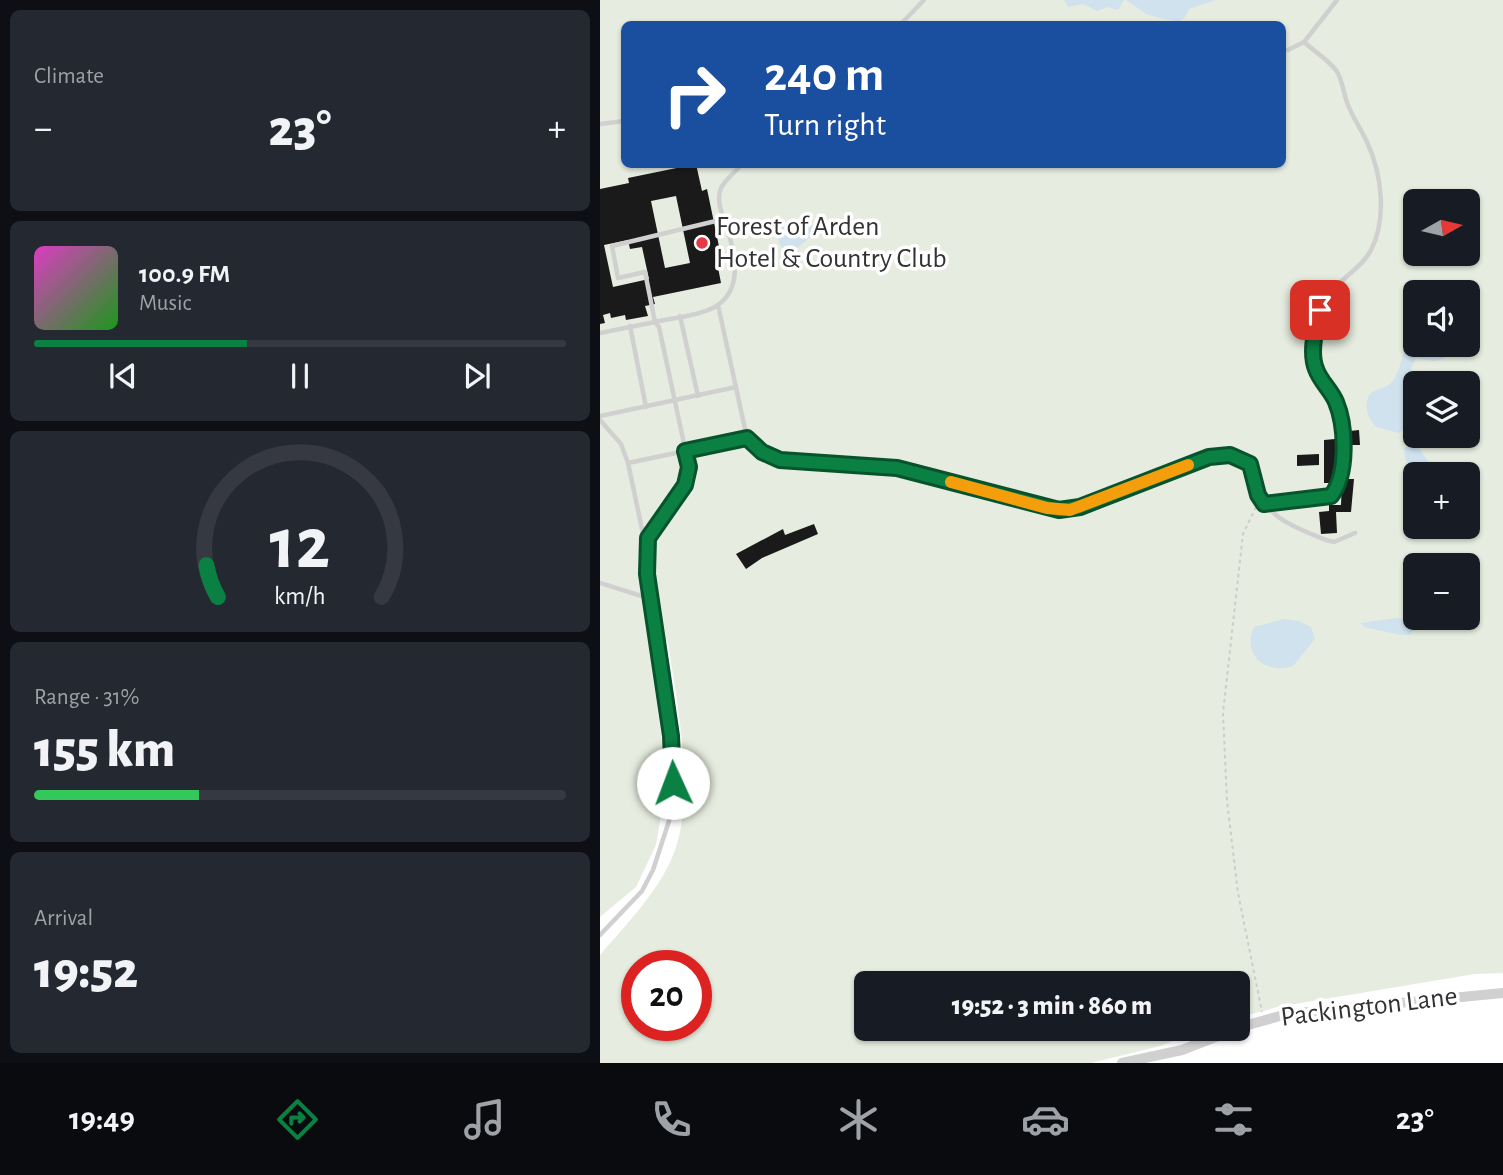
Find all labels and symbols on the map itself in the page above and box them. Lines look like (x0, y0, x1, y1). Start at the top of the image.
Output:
north arrow (1403, 189, 1480, 266)
place label: Forest of Arden Hotel & Country Club (716, 213, 947, 273)
marker: Forest of Arden Hotel & Country Club (694, 235, 710, 251)
pin (1290, 280, 1350, 340)
position arrow (636, 746, 710, 820)
speed limit sign: 20 (621, 950, 712, 1041)
street label: Packington Lane (1279, 982, 1459, 1032)

